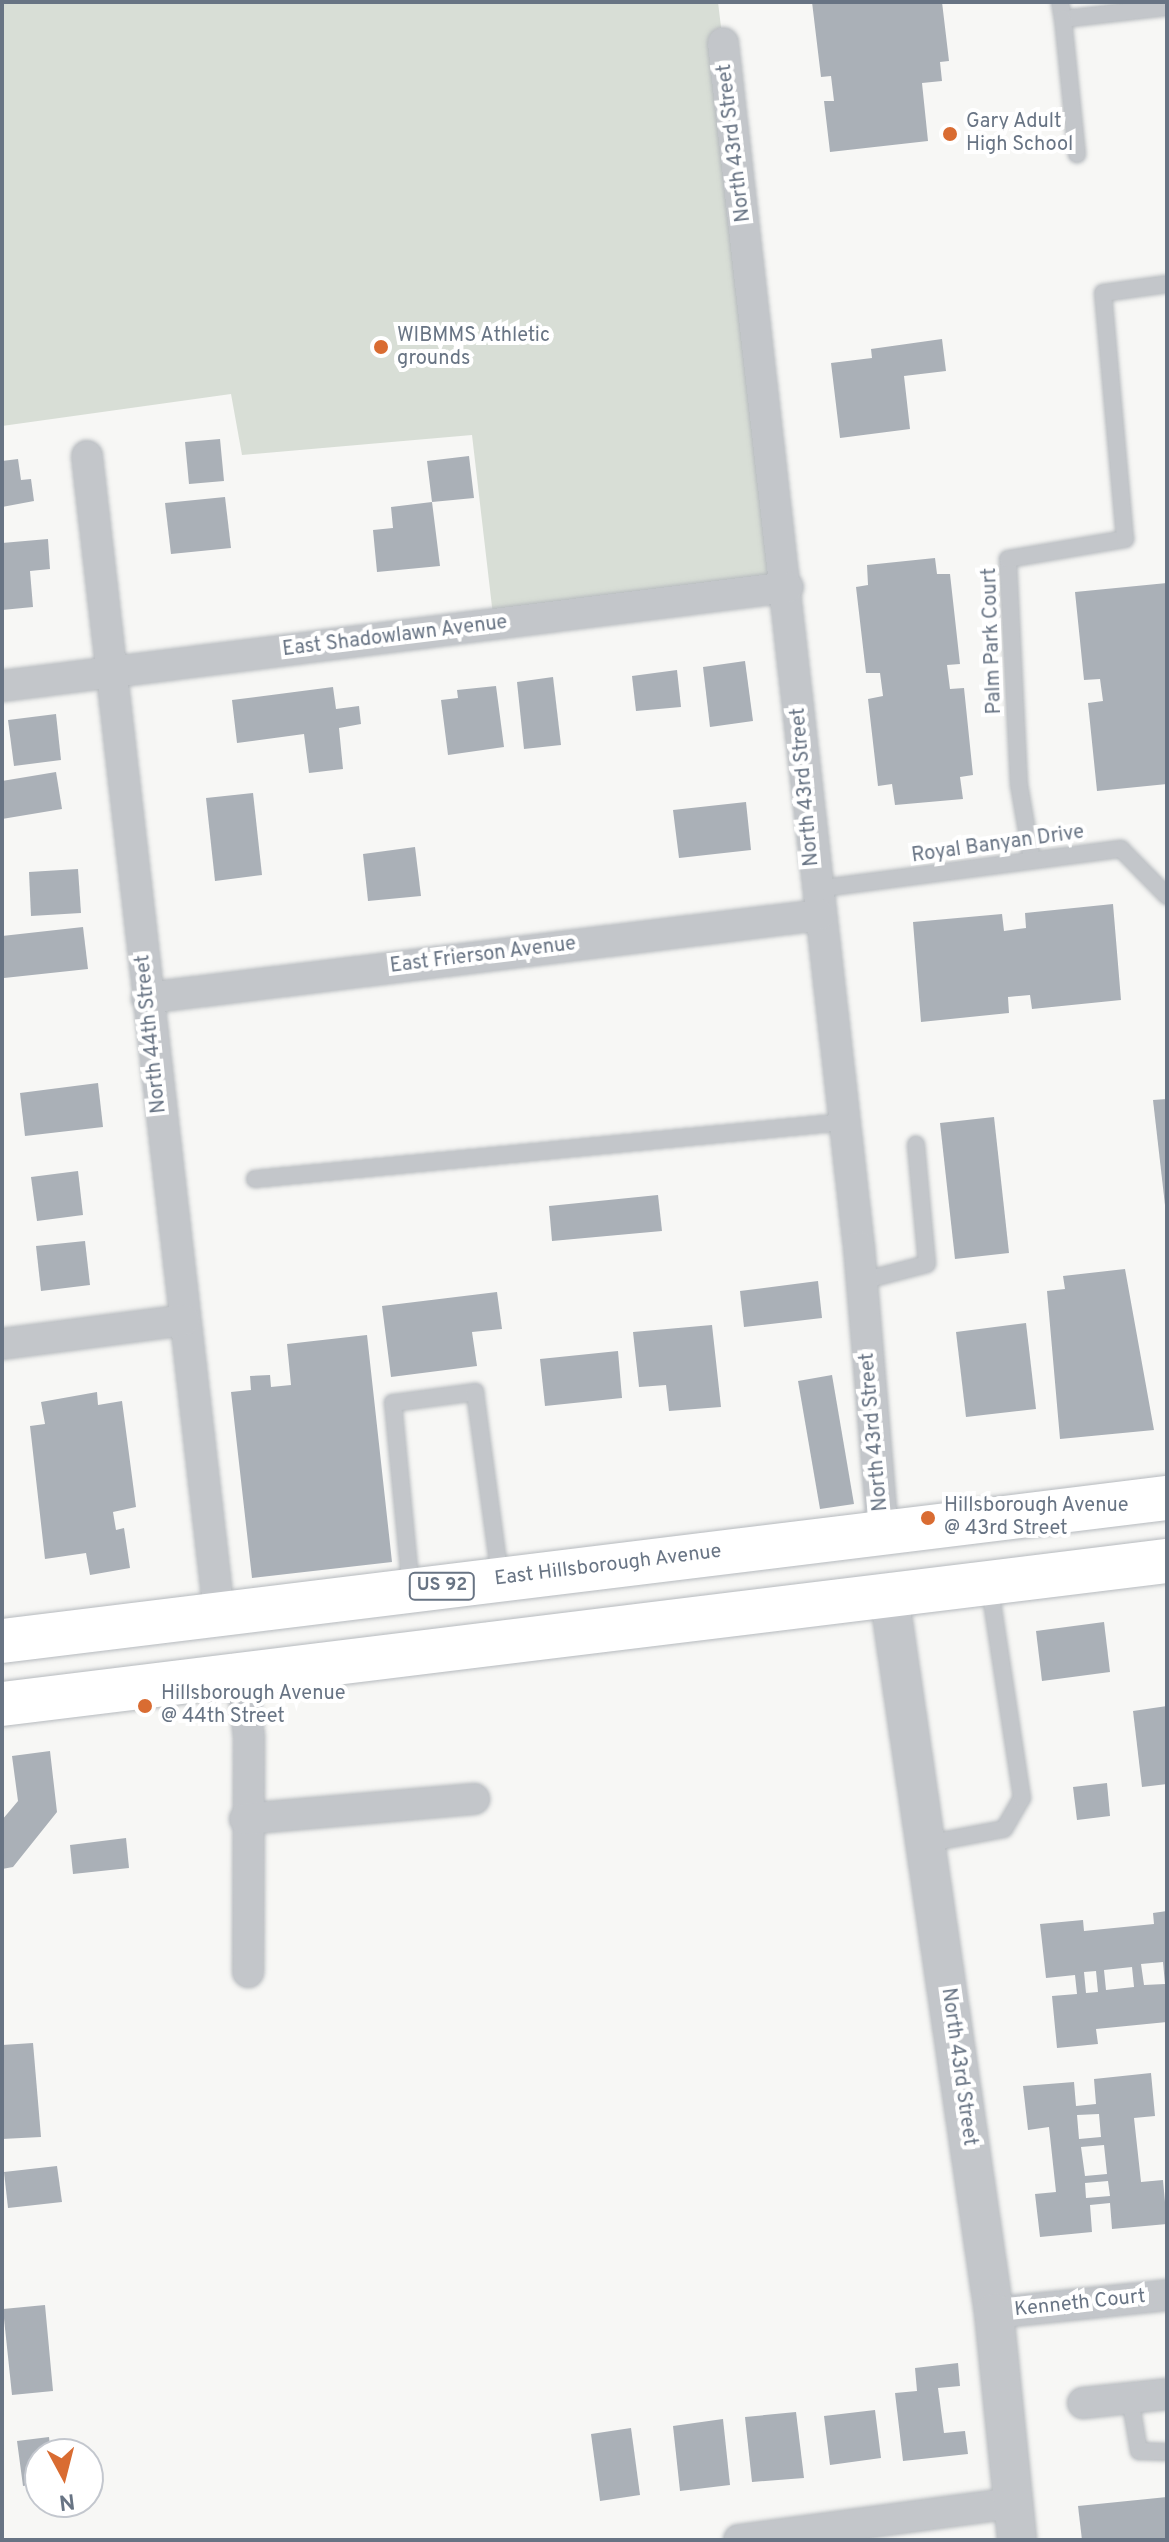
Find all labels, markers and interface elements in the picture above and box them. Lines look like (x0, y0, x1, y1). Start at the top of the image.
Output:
street label: North 43rd Street (713, 63, 757, 223)
place label: Gary Adult High School (966, 110, 1073, 157)
marker: Gary Adult High School (941, 125, 959, 143)
place label: WIBMMS Athletic grounds (397, 324, 551, 371)
marker: WIBMMS Athletic grounds (372, 338, 390, 356)
street label: Palm Park Court (978, 567, 1008, 715)
street label: East Shadowlawn Avenue (281, 611, 509, 663)
street label: North 43rd Street (787, 707, 825, 867)
street label: Royal Banyan Drive (910, 821, 1086, 869)
street label: East Frierson Avenue (388, 933, 578, 979)
street label: North 44th Street (132, 953, 172, 1115)
street label: North 43rd Street (856, 1352, 894, 1512)
place label: Hillsborough Avenue @ 43rd Street (944, 1494, 1129, 1541)
marker: Hillsborough Avenue @ 43rd Street (919, 1509, 937, 1527)
street label: East Hillsborough Avenue (493, 1540, 723, 1592)
road number: US 92 (408, 1572, 476, 1600)
place label: Hillsborough Avenue @ 44th Street (161, 1682, 346, 1729)
marker: Hillsborough Avenue @ 44th Street (136, 1697, 154, 1715)
street label: North 43rd Street (935, 1986, 981, 2148)
street label: Kenneth Court (1013, 2285, 1147, 2323)
north arrow (24, 2438, 104, 2518)
text: N (57, 2486, 76, 2515)

